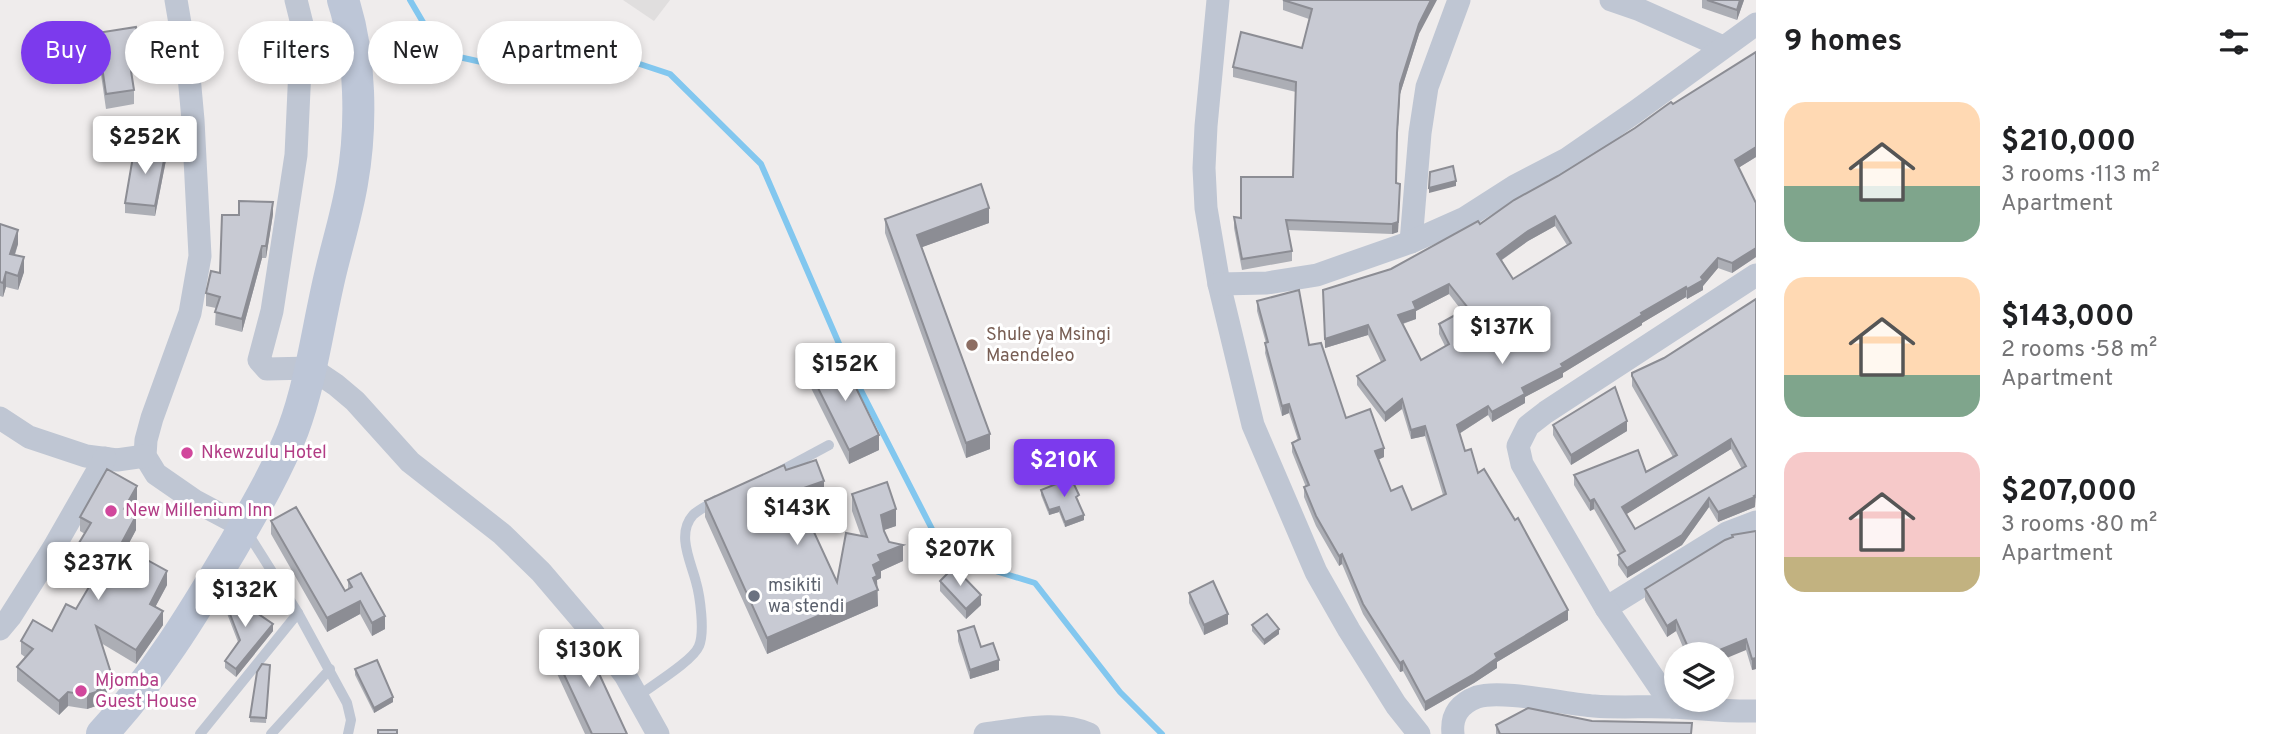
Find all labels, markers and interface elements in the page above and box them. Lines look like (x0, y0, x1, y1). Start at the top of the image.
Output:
chip: Buy (21, 21, 111, 84)
chip: Rent (125, 21, 224, 84)
chip: Filters (238, 21, 354, 84)
chip: New (368, 21, 463, 84)
chip: Apartment (477, 21, 642, 84)
icon: filters (2215, 23, 2253, 61)
text: 9 homes (1784, 24, 1902, 61)
pin: $252K (96, 116, 194, 176)
text: $252K (109, 124, 181, 153)
text: $210,000 (2001, 124, 2136, 161)
icon: home (1840, 130, 1924, 214)
text: 3 rooms · 113 m² (2001, 161, 2160, 190)
text: Apartment (2001, 190, 2113, 219)
text: $143,000 (2001, 299, 2135, 336)
icon: home (1840, 305, 1924, 389)
pin: $137K (1453, 306, 1551, 366)
text: $137K (1469, 314, 1535, 343)
place label: Shule ya Msingi Maendeleo (986, 324, 1111, 368)
text: 2 rooms · 58 m² (2001, 336, 2157, 365)
marker: Shule ya Msingi Maendeleo (964, 337, 980, 353)
pin: $152K (796, 344, 894, 403)
text: $152K (811, 351, 879, 380)
text: Apartment (2001, 365, 2113, 394)
pin: $210K (1015, 440, 1113, 499)
place label: Nkewzulu Hotel (201, 442, 327, 465)
marker: Nkewzulu Hotel (179, 445, 195, 461)
text: $210K (1030, 447, 1098, 476)
text: $207,000 (2001, 474, 2137, 511)
icon: home (1840, 480, 1924, 564)
pin: $143K (748, 488, 846, 547)
text: $143K (763, 495, 831, 524)
place label: New Millenium Inn (125, 500, 273, 523)
marker: New Millenium Inn (103, 503, 119, 519)
text: 3 rooms · 80 m² (2001, 511, 2157, 540)
pin: $207K (911, 528, 1009, 588)
text: $207K (924, 536, 996, 565)
text: Apartment (2001, 540, 2113, 569)
pin: $237K (49, 542, 147, 602)
text: $237K (63, 550, 133, 579)
pin: $132K (196, 570, 294, 629)
place label: msikiti wa stendi (768, 575, 844, 619)
text: $132K (212, 577, 278, 606)
marker: msikiti wa stendi (746, 588, 762, 604)
pin: $130K (540, 630, 638, 689)
text: $130K (555, 637, 623, 666)
map controls (1664, 642, 1734, 712)
button: layers (1664, 642, 1734, 712)
place label: Mjomba Guest House (95, 670, 197, 714)
marker: Mjomba Guest House (73, 683, 89, 699)

